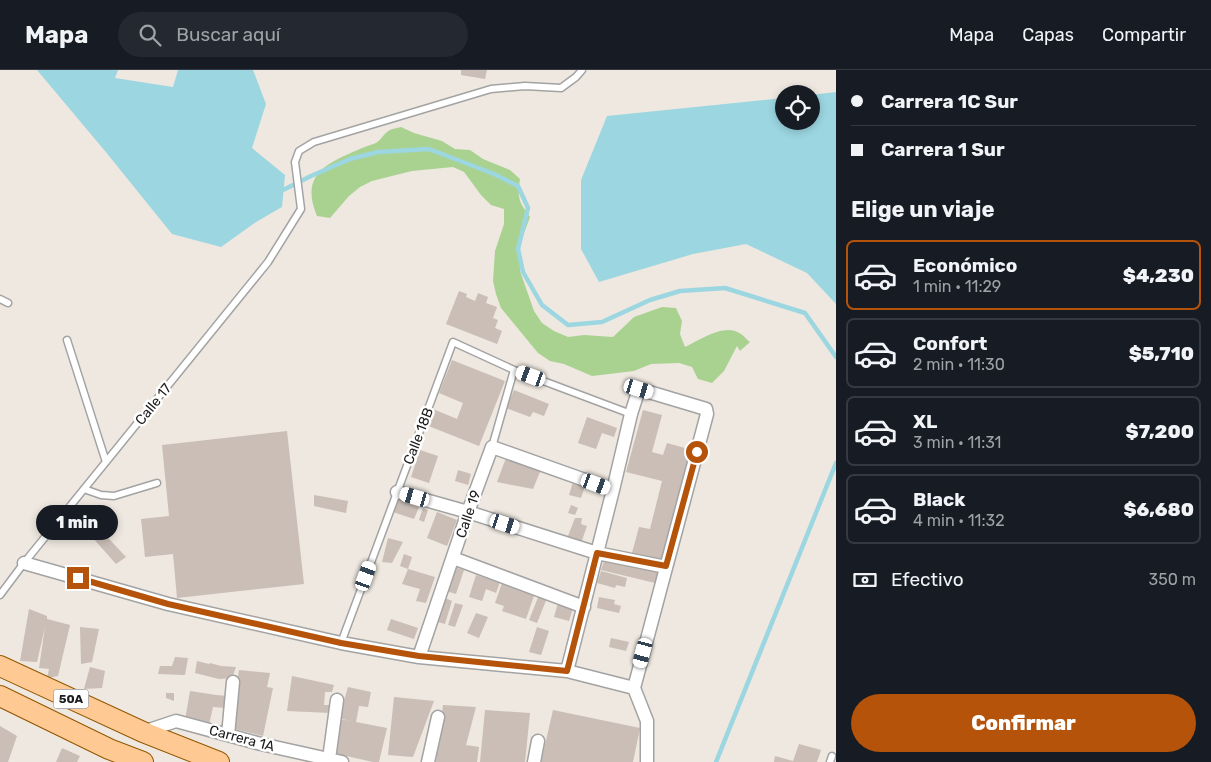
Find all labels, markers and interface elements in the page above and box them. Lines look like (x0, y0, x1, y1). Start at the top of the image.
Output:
search box (118, 12, 468, 57)
text: Mapa (25, 21, 88, 49)
icon: search (136, 21, 164, 49)
text: Buscar aquí (176, 23, 280, 46)
text: Mapa (949, 24, 994, 46)
text: Capas (1022, 24, 1074, 46)
text: Compartir (1102, 24, 1186, 46)
map controls (775, 85, 820, 130)
button: locate (775, 85, 820, 130)
text: Carrera 1C Sur (881, 90, 1018, 113)
text: Carrera 1 Sur (881, 138, 1005, 161)
text: Elige un viaje (851, 196, 995, 223)
icon: car (853, 253, 898, 298)
text: Económico (913, 254, 1017, 277)
text: $4,230 (1123, 264, 1194, 287)
text: 1 min · 11:29 (913, 277, 1001, 296)
icon: car (853, 331, 898, 376)
text: Confort (913, 332, 987, 355)
text: $5,710 (1129, 342, 1194, 365)
text: 2 min · 11:30 (913, 355, 1005, 374)
car (514, 364, 547, 388)
car (622, 377, 655, 401)
street label: Calle 17 (132, 380, 175, 428)
street label: Calle 18B (400, 405, 437, 467)
icon: car (853, 409, 898, 454)
text: XL (913, 410, 937, 433)
text: $7,200 (1126, 420, 1194, 443)
text: 3 min · 11:31 (913, 433, 1001, 452)
route start (686, 441, 708, 463)
car (579, 472, 612, 496)
car (398, 486, 431, 508)
icon: car (853, 487, 898, 532)
street label: Calle 19 (452, 488, 485, 540)
text: Black (913, 488, 965, 511)
text: $6,680 (1123, 498, 1194, 521)
callout: 1 min (37, 506, 119, 540)
text: 4 min · 11:32 (913, 511, 1005, 530)
car (488, 512, 521, 536)
text: 1 min (56, 513, 98, 532)
car (353, 559, 378, 593)
icon: cash (851, 566, 879, 594)
route end (67, 567, 89, 589)
text: Efectivo (891, 568, 964, 591)
text: 350 m (1149, 570, 1196, 589)
car (631, 637, 654, 669)
road number: 50A (54, 690, 88, 708)
button: Confirmar (851, 694, 1196, 752)
street label: Carrera 1A (207, 722, 277, 756)

